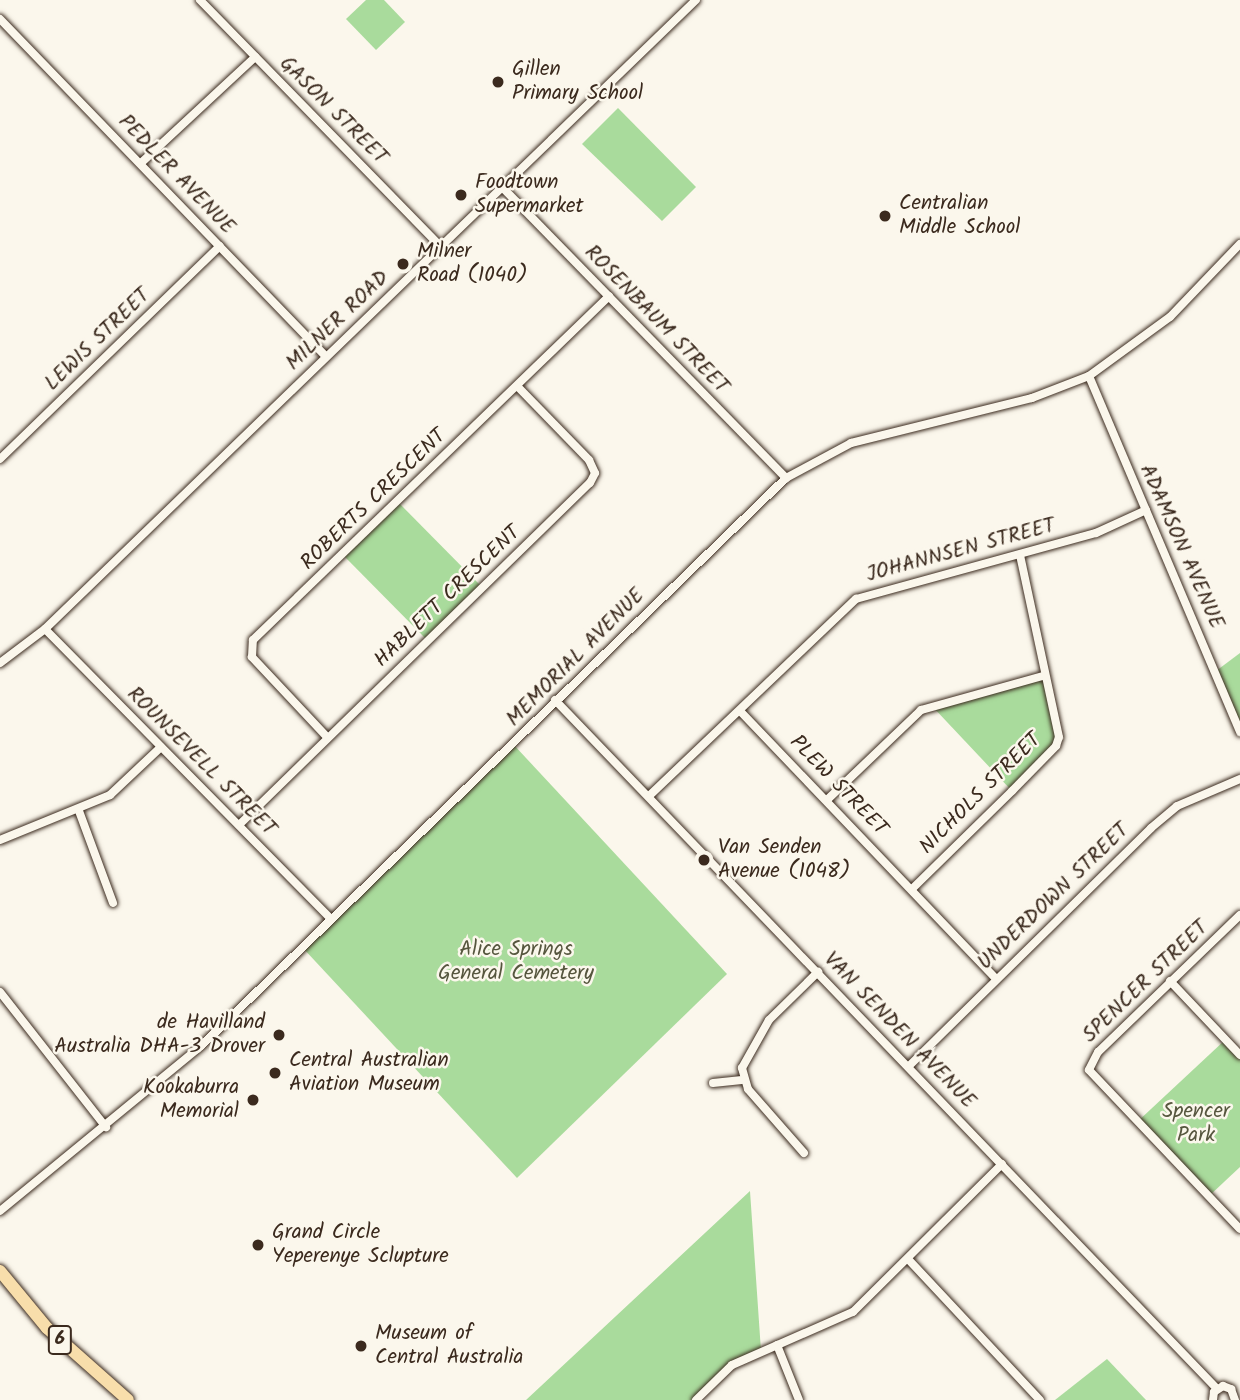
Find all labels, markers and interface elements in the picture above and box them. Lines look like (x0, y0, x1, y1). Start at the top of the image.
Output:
street label: GASON STREET (274, 52, 392, 170)
place label: Gillen Primary School (512, 57, 643, 107)
marker: Gillen Primary School (490, 74, 506, 90)
street label: PEDLER AVENUE (112, 110, 240, 240)
place label: Foodtown Supermarket (475, 170, 584, 220)
marker: Foodtown Supermarket (453, 187, 469, 203)
place label: Centralian Middle School (899, 191, 1020, 241)
marker: Centralian Middle School (877, 208, 893, 224)
place label: Milner Road (1040) (417, 239, 527, 289)
street label: ROSENBAUM STREET (579, 240, 733, 400)
marker: Milner Road (1040) (395, 256, 411, 272)
street label: MILNER ROAD (281, 266, 395, 376)
street label: LEWIS STREET (40, 283, 156, 397)
street label: ROBERTS CRESCENT (296, 424, 452, 576)
street label: ADAMSON AVENUE (1133, 461, 1229, 633)
street label: JOHANNSEN STREET (864, 514, 1058, 588)
street label: HABLETT CRESCENT (370, 521, 526, 673)
street label: MEMORIAL AVENUE (502, 584, 650, 732)
street label: ROUNSEVELL STREET (121, 682, 281, 842)
street label: NICHOLS STREET (915, 728, 1047, 860)
street label: PLEW STREET (784, 730, 892, 842)
street label: UNDERDOWN STREET (973, 818, 1135, 976)
place label: Van Senden Avenue (1048) (718, 835, 850, 885)
marker: Van Senden Avenue (1048) (696, 852, 712, 868)
street label: SPENCER STREET (1078, 916, 1214, 1048)
park label: Alice Springs General Cemetery (438, 937, 594, 987)
street label: VAN SENDEN AVENUE (818, 947, 980, 1115)
place label: de Havilland Australia DHA-3 Drover (54, 1010, 265, 1060)
marker: de Havilland Australia DHA-3 Drover (271, 1027, 287, 1043)
place label: Central Australian Aviation Museum (289, 1048, 449, 1098)
marker: Central Australian Aviation Museum (267, 1065, 283, 1081)
place label: Kookaburra Memorial (143, 1075, 239, 1125)
marker: Kookaburra Memorial (245, 1092, 261, 1108)
park label: Spencer Park (1162, 1099, 1230, 1149)
place label: Grand Circle Yeperenye Sclupture (272, 1220, 449, 1270)
marker: Grand Circle Yeperenye Sclupture (250, 1237, 266, 1253)
place label: Museum of Central Australia (375, 1321, 523, 1371)
road number: 6 (48, 1324, 72, 1356)
marker: Museum of Central Australia (353, 1338, 369, 1354)

